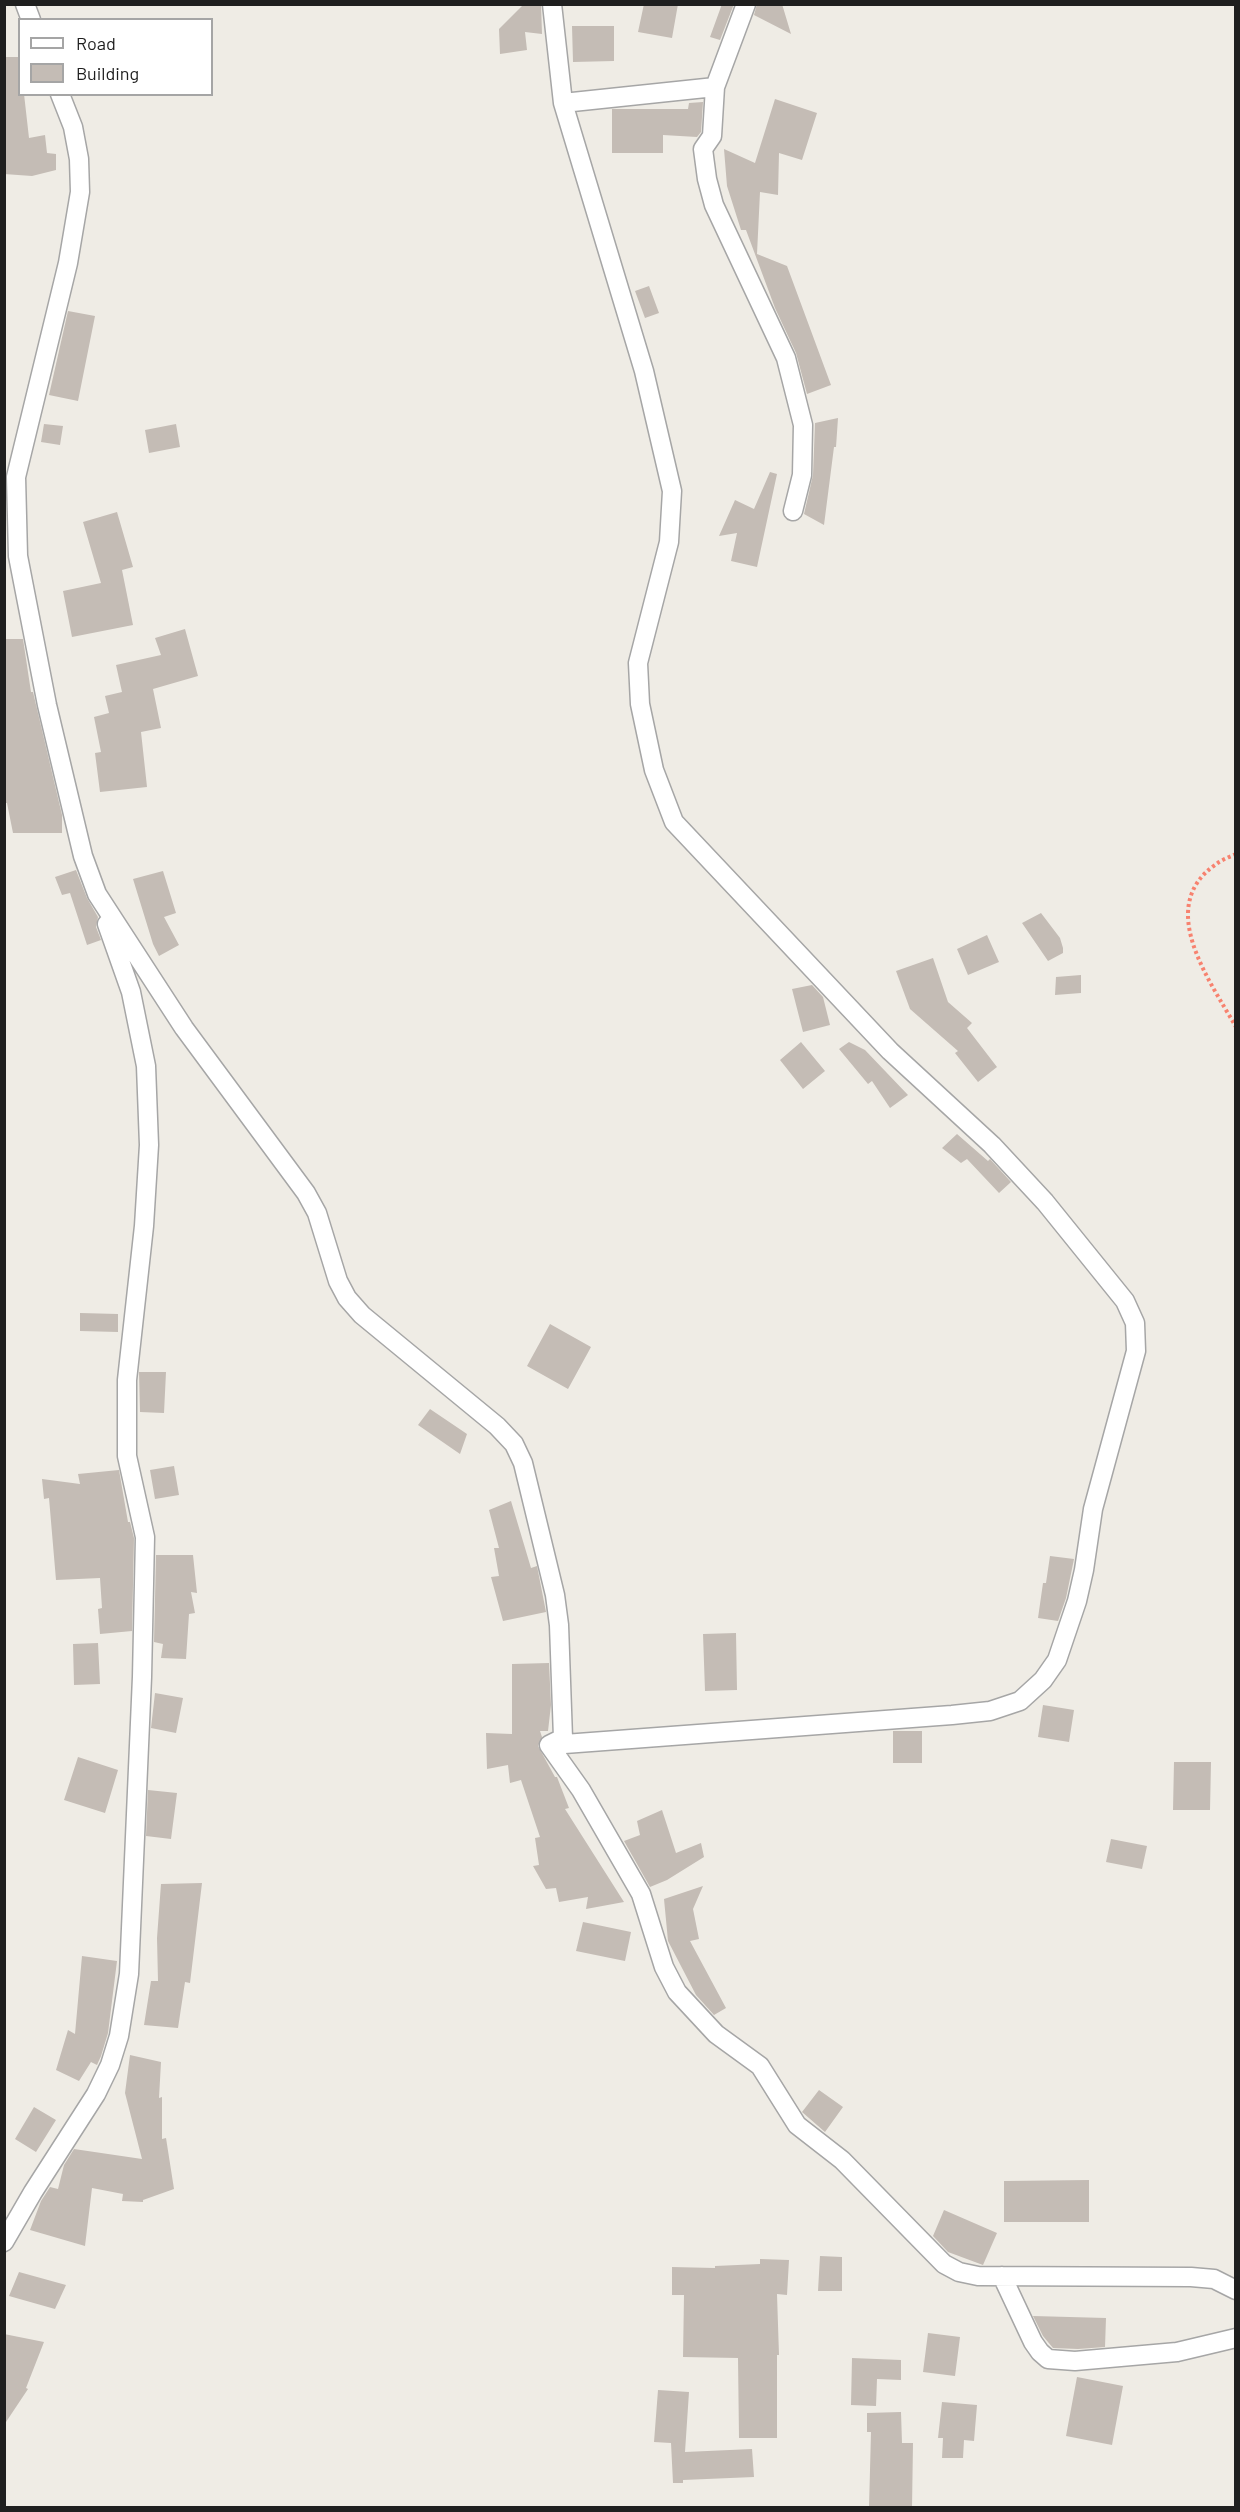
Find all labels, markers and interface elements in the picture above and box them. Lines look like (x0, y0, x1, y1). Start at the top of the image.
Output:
legend (18, 18, 213, 96)
text: Road (76, 32, 116, 54)
text: Building (76, 62, 139, 84)

